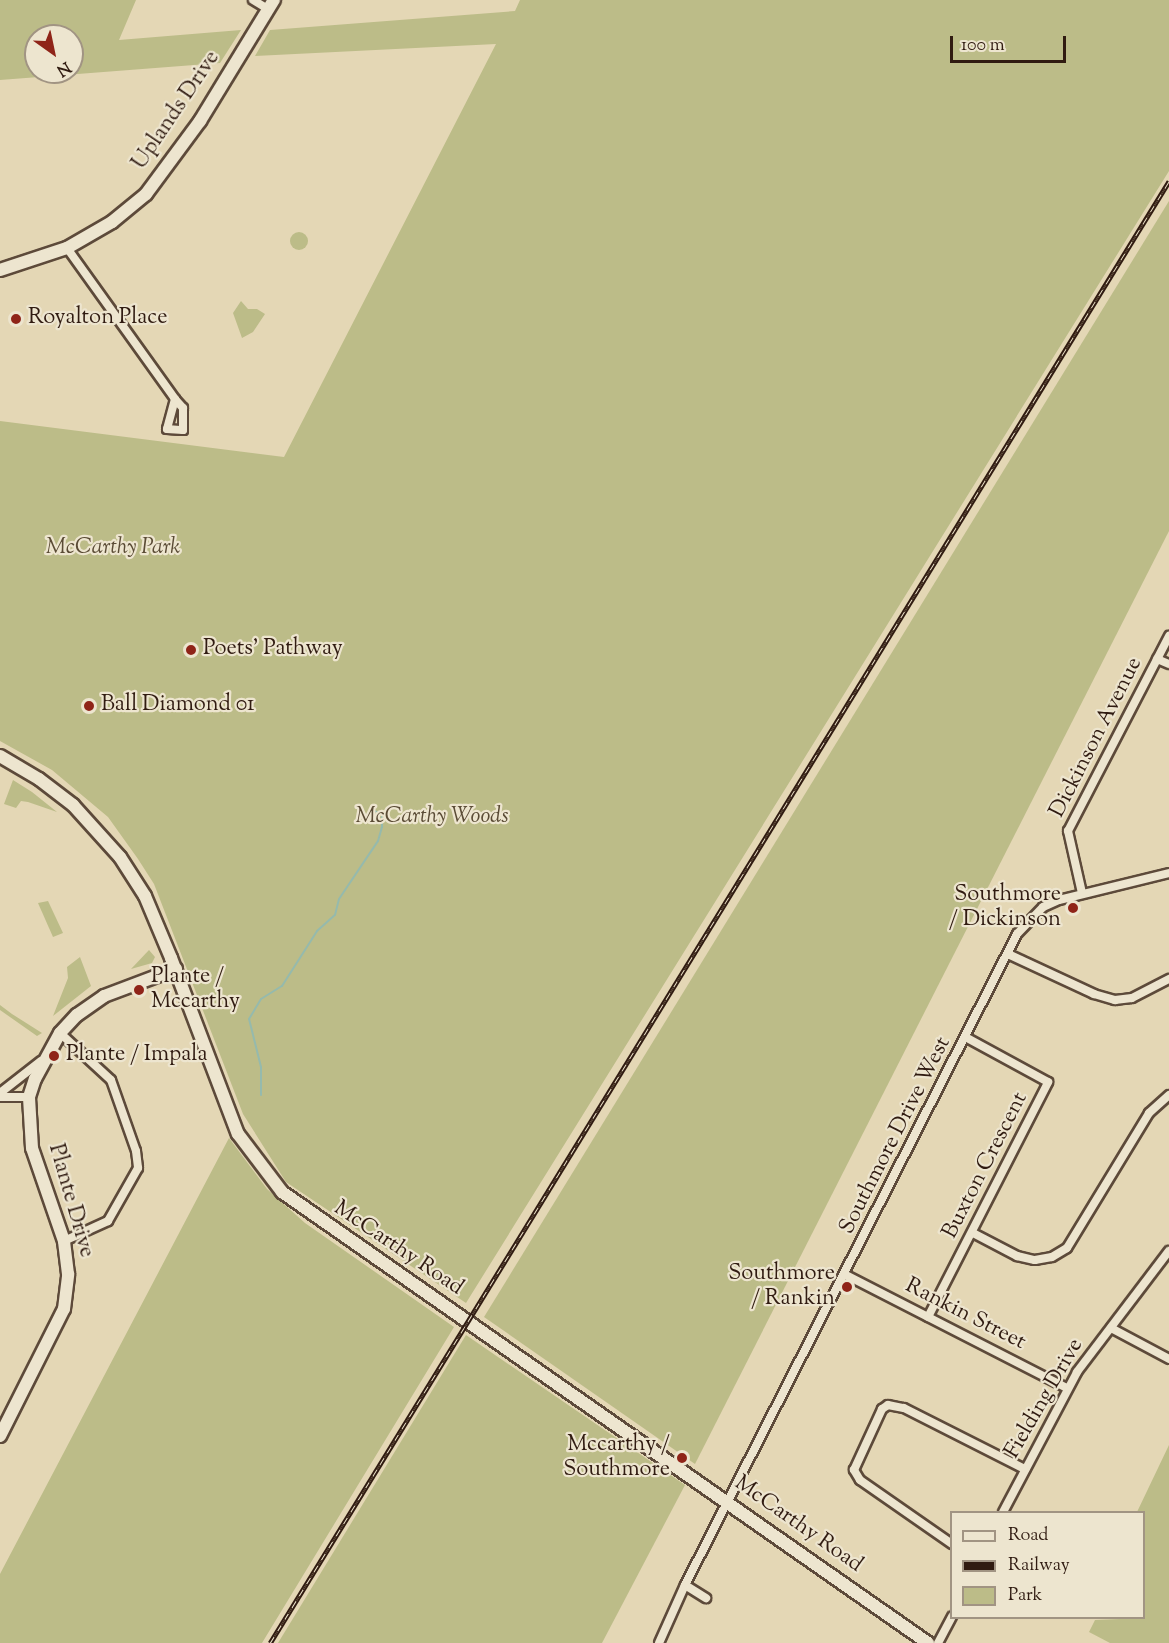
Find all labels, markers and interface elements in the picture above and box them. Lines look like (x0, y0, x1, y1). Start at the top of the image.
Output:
north arrow (24, 24, 84, 84)
scale bar (953, 24, 1068, 62)
text: 100 m (961, 33, 1005, 59)
street label: Uplands Drive (128, 47, 226, 175)
text: N (51, 55, 75, 81)
place label: Royalton Place (28, 306, 167, 332)
marker: Royalton Place (9, 312, 23, 326)
park label: McCarthy Park (46, 536, 180, 562)
place label: Poets' Pathway (203, 637, 343, 663)
marker: Poets' Pathway (184, 643, 198, 657)
street label: Dickinson Avenue (1045, 653, 1149, 823)
place label: Ball Diamond 01 (101, 693, 255, 719)
marker: Ball Diamond 01 (82, 699, 96, 713)
park label: McCarthy Woods (356, 805, 508, 831)
place label: Southmore / Dickinson (949, 882, 1061, 933)
marker: Southmore / Dickinson (1066, 901, 1080, 915)
place label: Plante / Mccarthy (151, 964, 240, 1016)
marker: Plante / Mccarthy (132, 983, 146, 997)
street label: Southmore Drive West (835, 1033, 957, 1239)
place label: Plante / Impala (66, 1043, 208, 1069)
marker: Plante / Impala (47, 1049, 61, 1063)
street label: Buxton Crescent (938, 1088, 1034, 1244)
street label: Plante Drive (41, 1141, 99, 1261)
street label: McCarthy Road (328, 1196, 468, 1302)
place label: Southmore / Rankin (728, 1261, 835, 1312)
street label: Rankin Street (900, 1273, 1030, 1357)
marker: Southmore / Rankin (840, 1280, 854, 1294)
street label: Fielding Drive (1000, 1334, 1090, 1464)
place label: Mccarthy / Southmore (563, 1432, 670, 1484)
marker: Mccarthy / Southmore (675, 1451, 689, 1465)
street label: McCarthy Road (729, 1471, 867, 1579)
legend (950, 1511, 1145, 1619)
text: Road (1008, 1523, 1048, 1549)
text: Railway (1008, 1553, 1070, 1579)
text: Park (1008, 1583, 1042, 1609)

